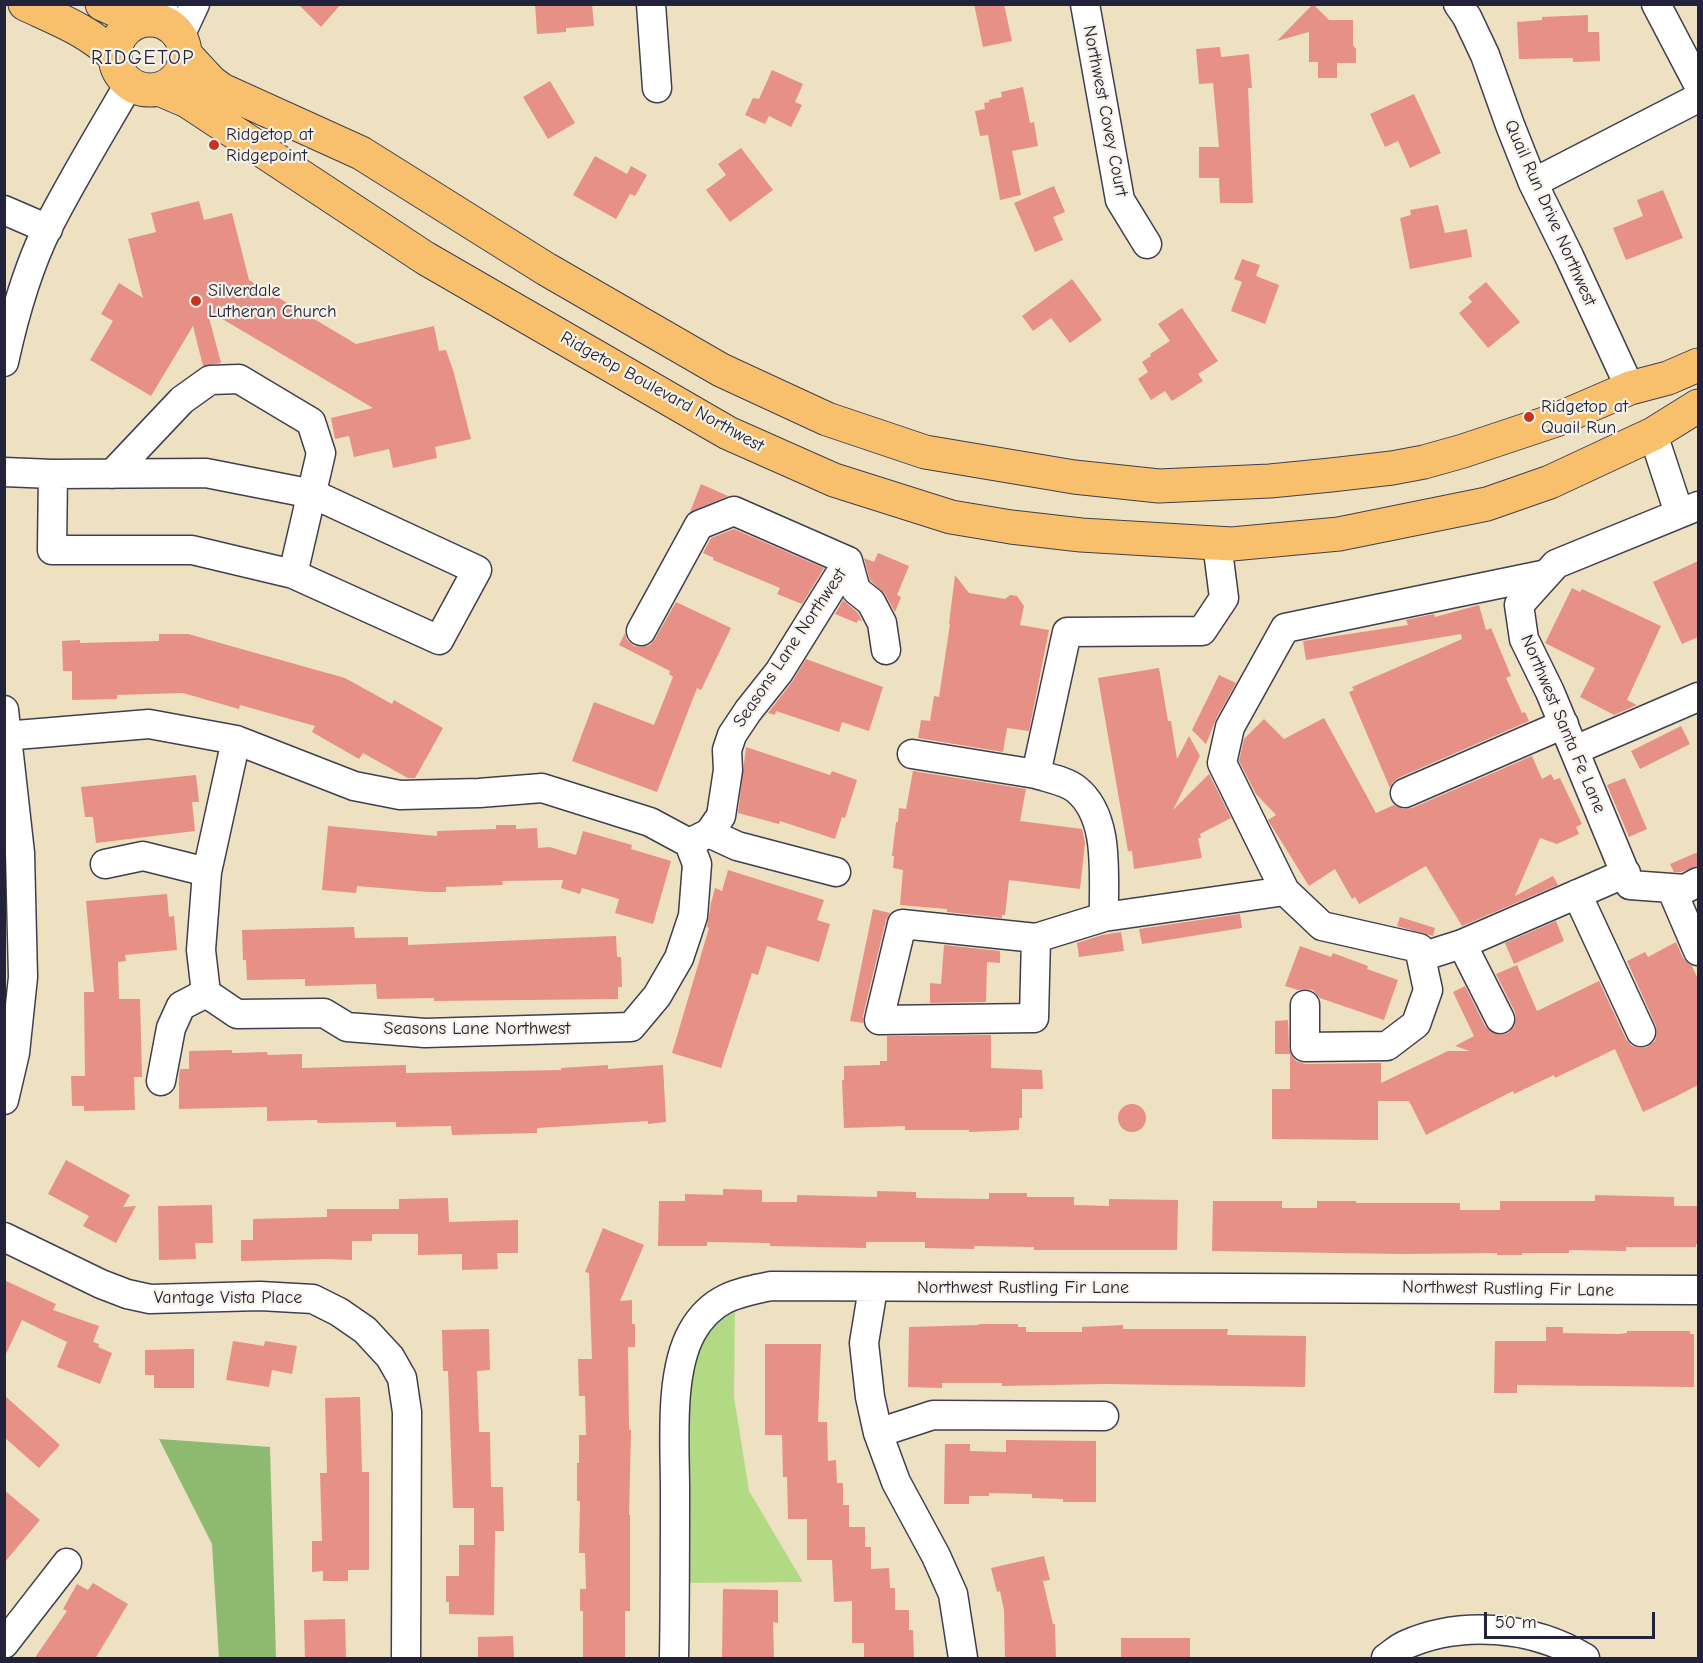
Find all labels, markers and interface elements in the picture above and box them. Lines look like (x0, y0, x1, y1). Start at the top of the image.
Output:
street label: Northwest Covey Court (1078, 23, 1132, 199)
district label: RIDGETOP (91, 46, 195, 70)
street label: Quail Run Drive Northwest (1499, 117, 1601, 309)
place label: Ridgetop at Ridgepoint (226, 124, 313, 166)
marker: Ridgetop at Ridgepoint (207, 138, 221, 152)
place label: Silverdale Lutheran Church (208, 280, 337, 322)
marker: Silverdale Lutheran Church (189, 294, 203, 308)
street label: Ridgetop Boulevard Northwest (556, 327, 768, 457)
place label: Ridgetop at Quail Run (1541, 396, 1628, 438)
marker: Ridgetop at Quail Run (1522, 410, 1536, 424)
street label: Seasons Lane Northwest (729, 564, 851, 732)
street label: Northwest Santa Fe Lane (1516, 631, 1610, 817)
street label: Seasons Lane Northwest (383, 1018, 571, 1040)
street label: Northwest Rustling Fir Lane (1402, 1276, 1614, 1302)
street label: Northwest Rustling Fir Lane (917, 1277, 1129, 1299)
street label: Vantage Vista Place (154, 1287, 302, 1309)
scale bar (1487, 1600, 1658, 1638)
text: 50 m (1495, 1612, 1537, 1633)

